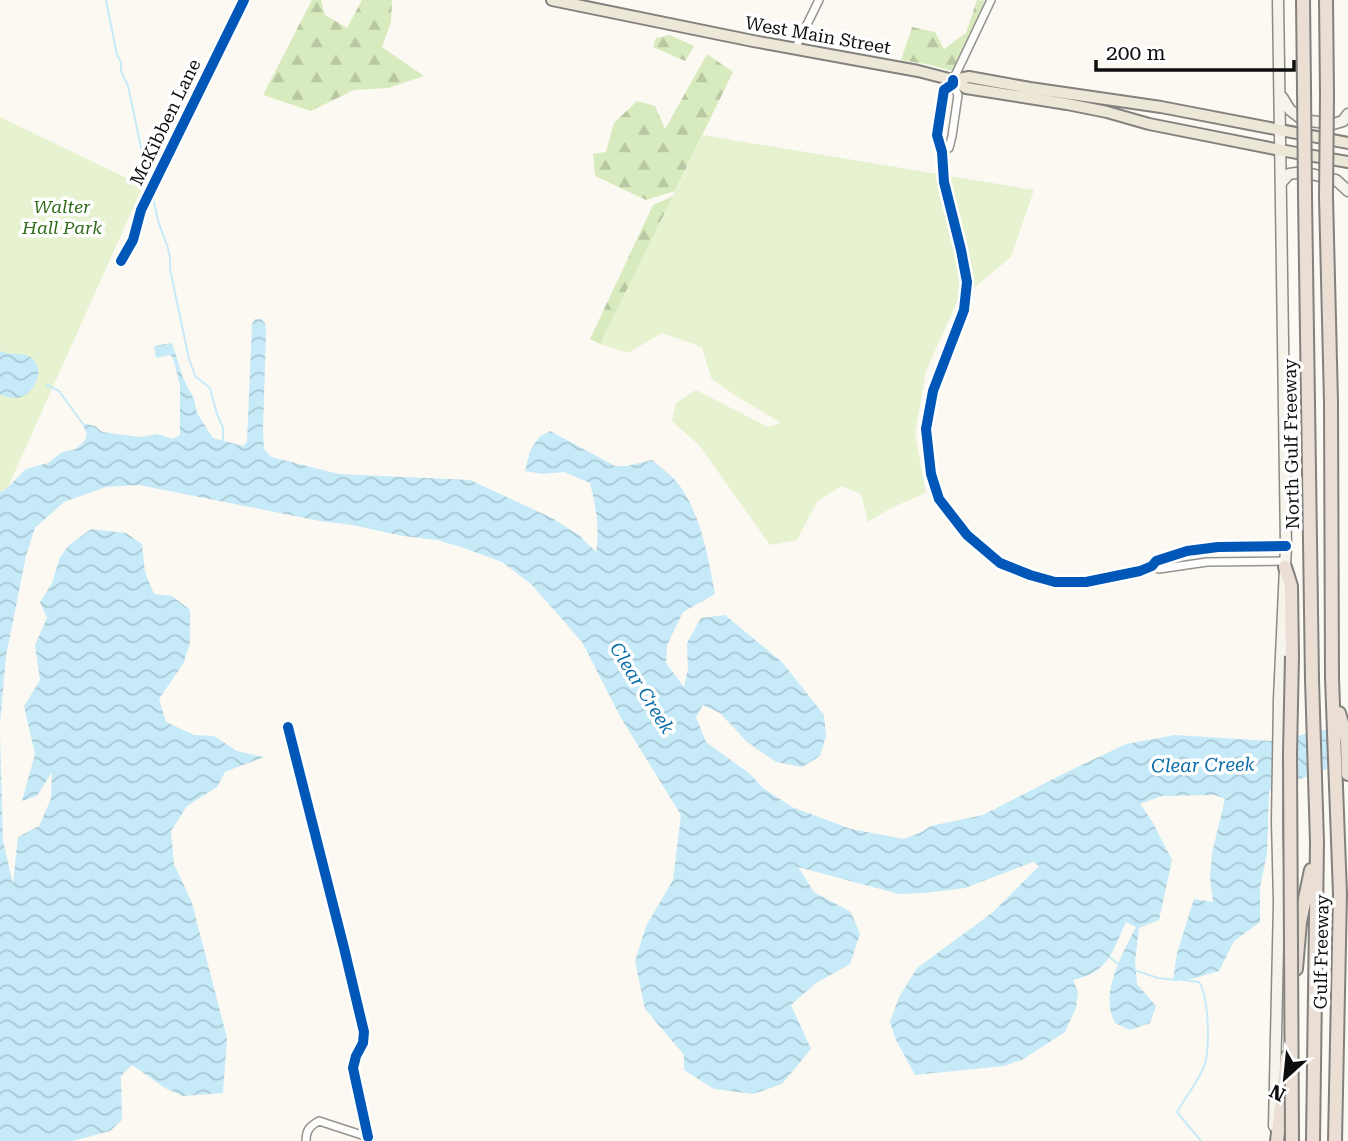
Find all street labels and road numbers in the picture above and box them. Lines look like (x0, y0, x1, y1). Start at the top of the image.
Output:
street label: West Main Street (744, 12, 893, 58)
street label: McKibben Lane (125, 55, 205, 188)
street label: North Gulf Freeway (1279, 358, 1303, 530)
street label: Gulf Freeway (1309, 894, 1333, 1010)

